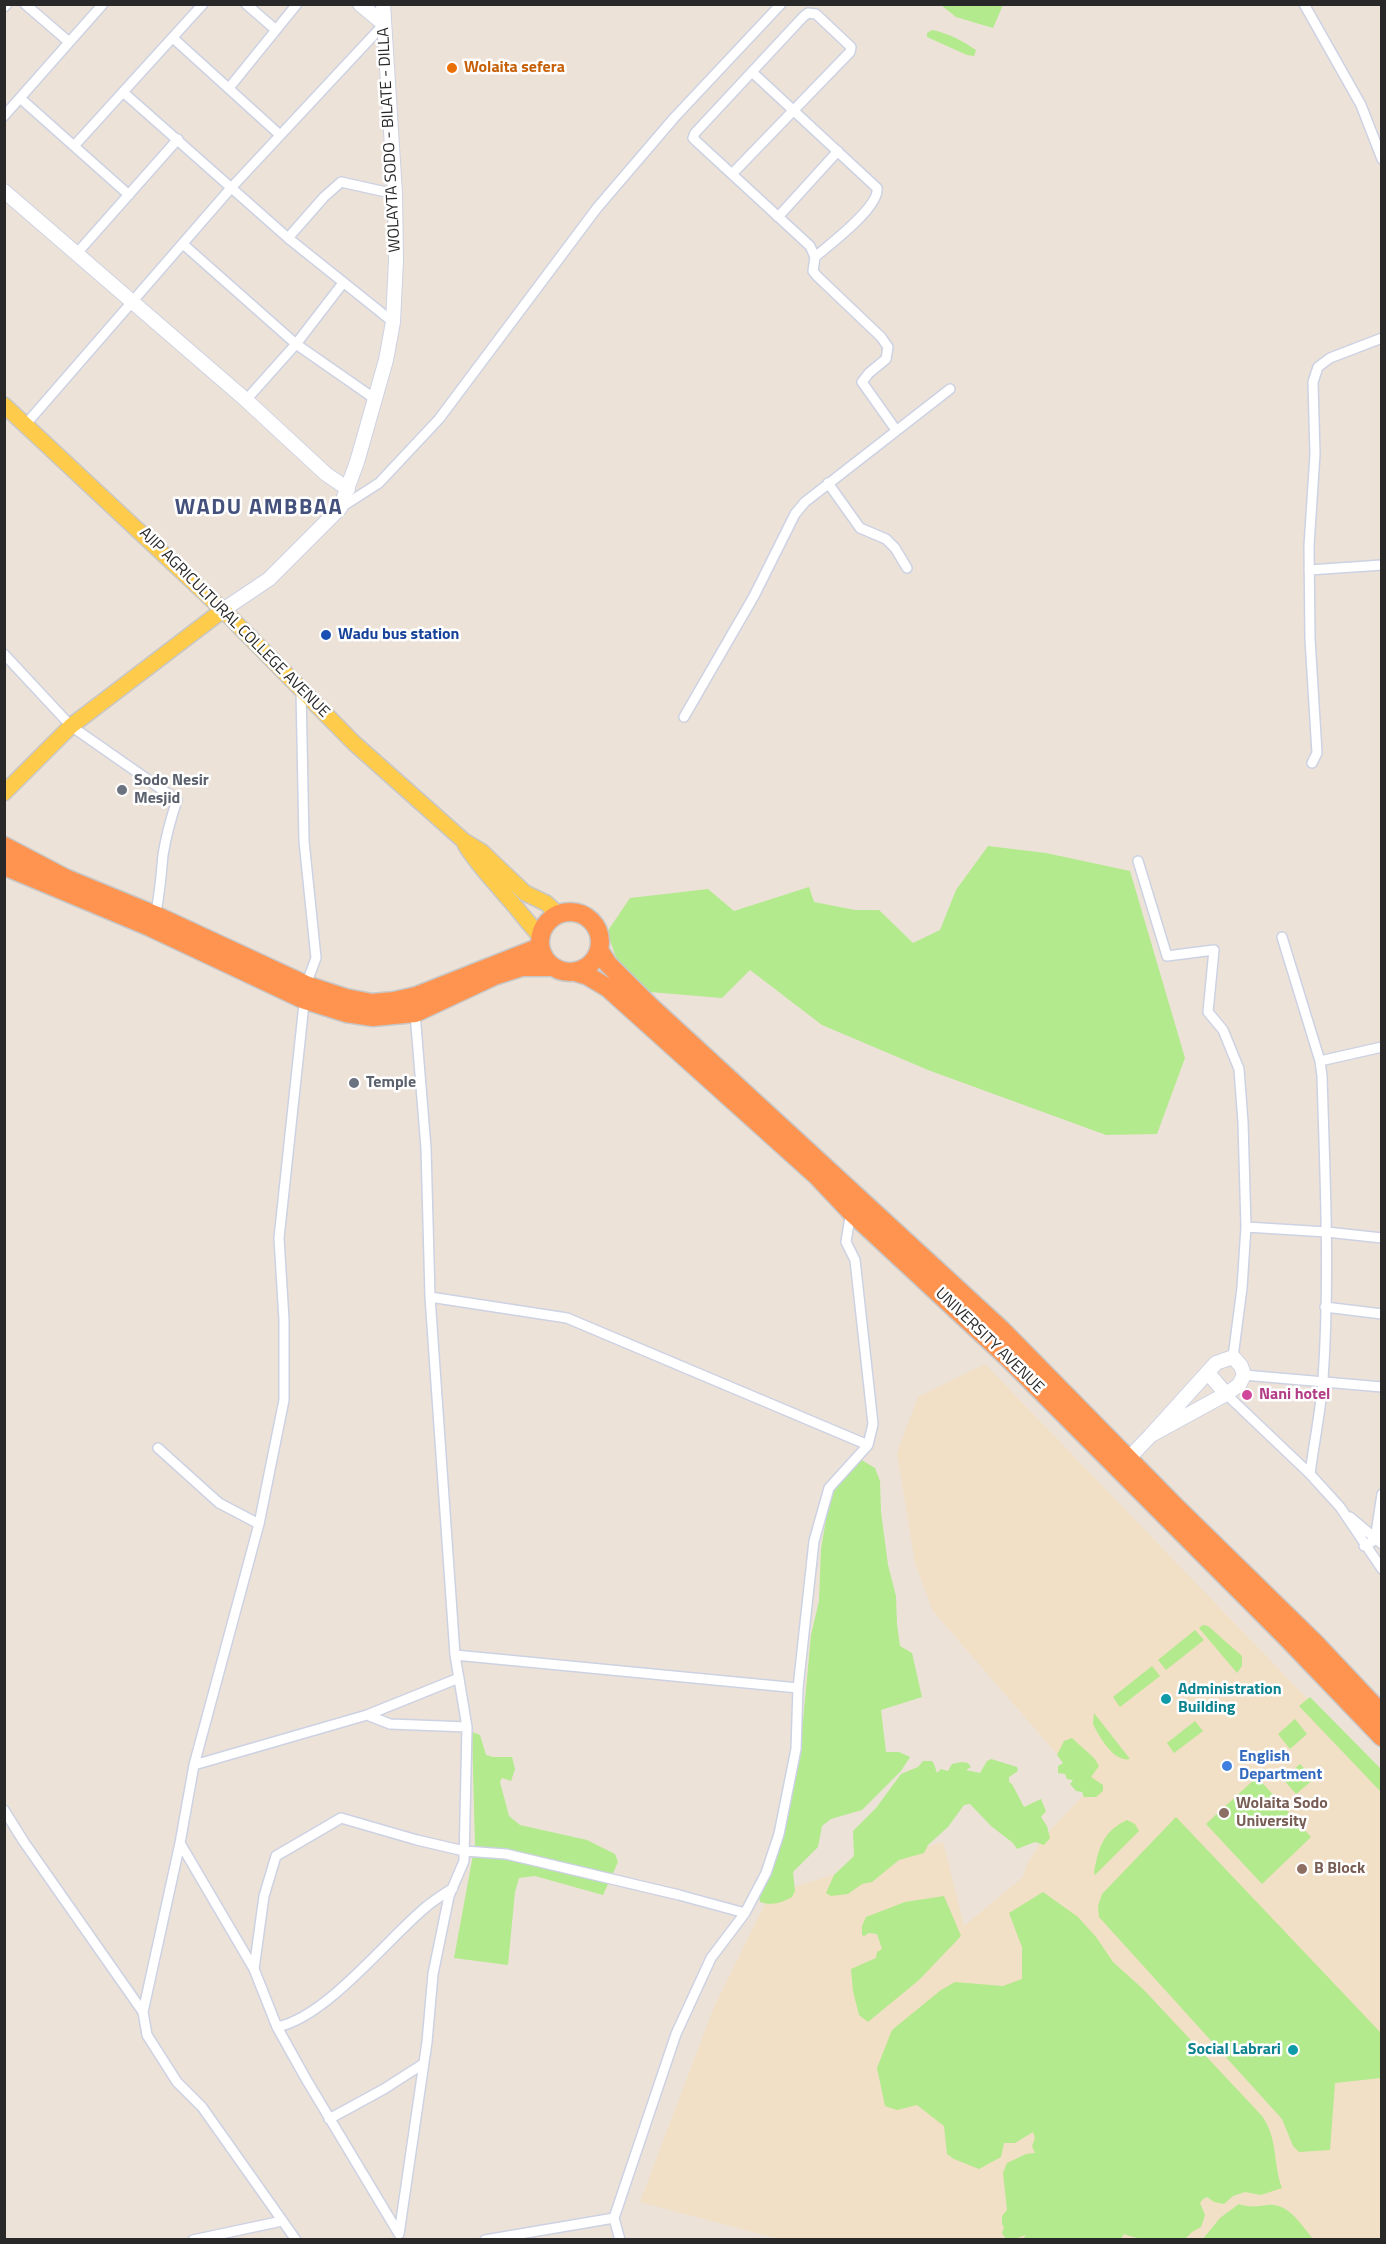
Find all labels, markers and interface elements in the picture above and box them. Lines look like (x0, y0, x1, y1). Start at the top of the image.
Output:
street label: WOLAYTA SODO - BILATE - DILLA (375, 27, 405, 253)
place label: Wolaita sefera (464, 58, 565, 78)
marker: Wolaita sefera (445, 61, 459, 75)
district label: WADU AMBBAA (175, 496, 343, 522)
street label: AJIP AGRICULTURAL COLLEGE AVENUE (135, 524, 333, 722)
place label: Wadu bus station (338, 625, 459, 645)
marker: Wadu bus station (319, 628, 333, 642)
place label: Sodo Nesir Mesjid (134, 771, 209, 809)
marker: Sodo Nesir Mesjid (115, 783, 129, 797)
place label: Temple (366, 1073, 416, 1093)
marker: Temple (347, 1076, 361, 1090)
street label: UNIVERSITY AVENUE (931, 1284, 1047, 1398)
place label: Nani hotel (1259, 1385, 1330, 1405)
marker: Nani hotel (1240, 1388, 1254, 1402)
place label: Administration Building (1178, 1680, 1282, 1718)
marker: Administration Building (1159, 1692, 1173, 1706)
place label: English Department (1239, 1747, 1322, 1785)
marker: English Department (1220, 1759, 1234, 1773)
place label: Wolaita Sodo University (1236, 1794, 1328, 1832)
marker: Wolaita Sodo University (1217, 1806, 1231, 1820)
place label: B Block (1314, 1859, 1365, 1879)
marker: B Block (1295, 1862, 1309, 1876)
place label: Social Labrari (1188, 2040, 1281, 2060)
marker: Social Labrari (1286, 2043, 1300, 2057)

